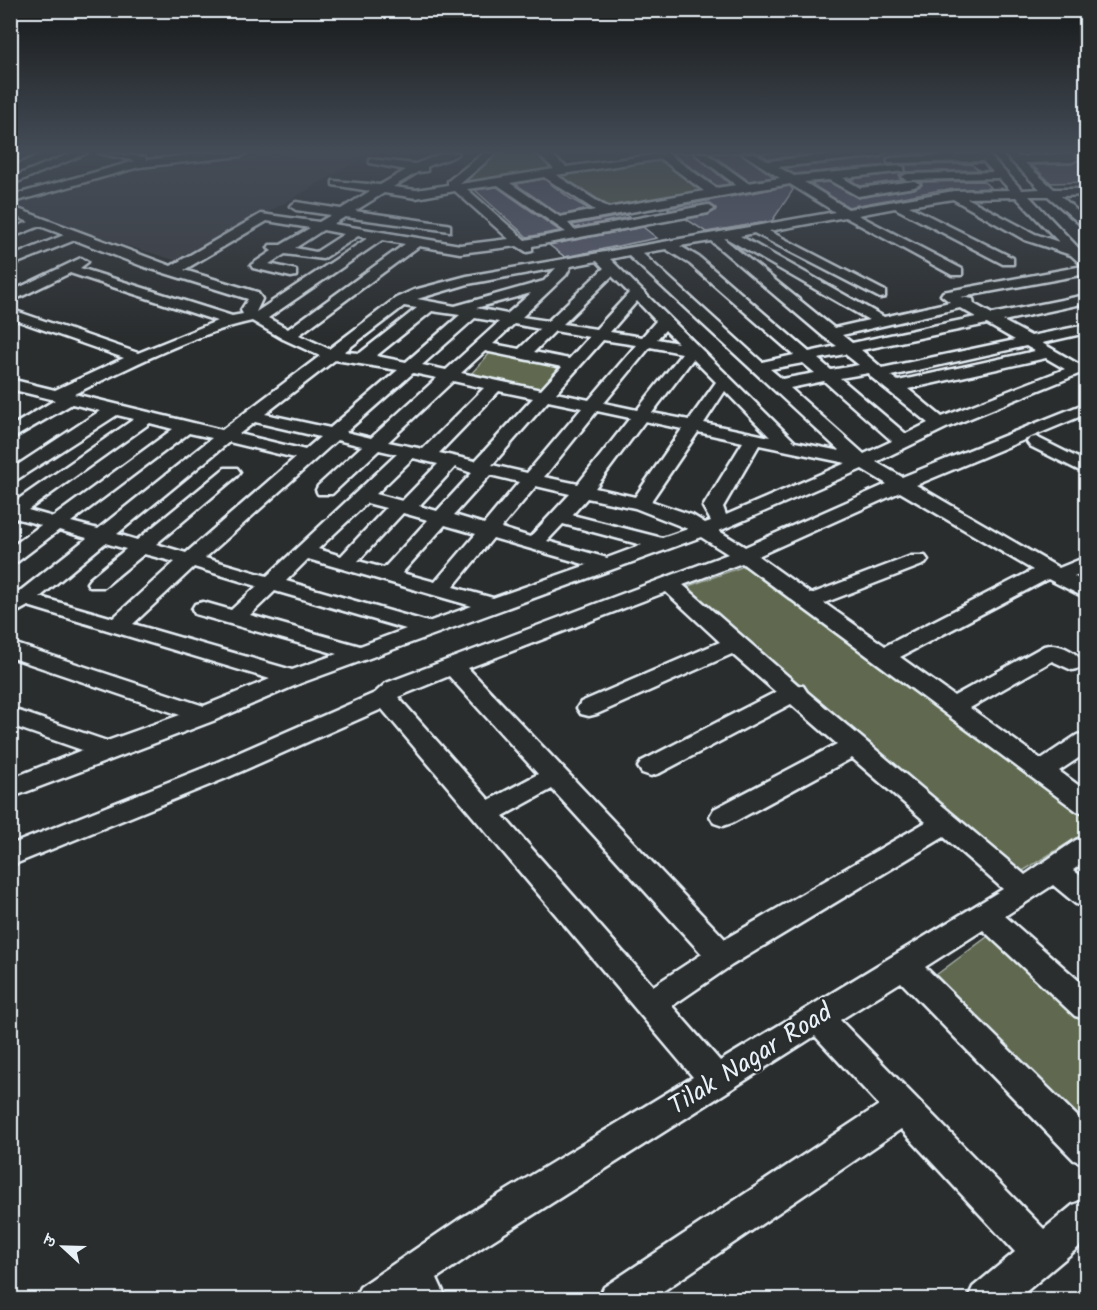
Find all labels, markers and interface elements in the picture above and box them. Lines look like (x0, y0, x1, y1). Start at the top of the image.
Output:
street label: Tilak Nagar Road (661, 992, 842, 1127)
north arrow (33, 1217, 93, 1277)
text: उ (37, 1230, 65, 1251)

